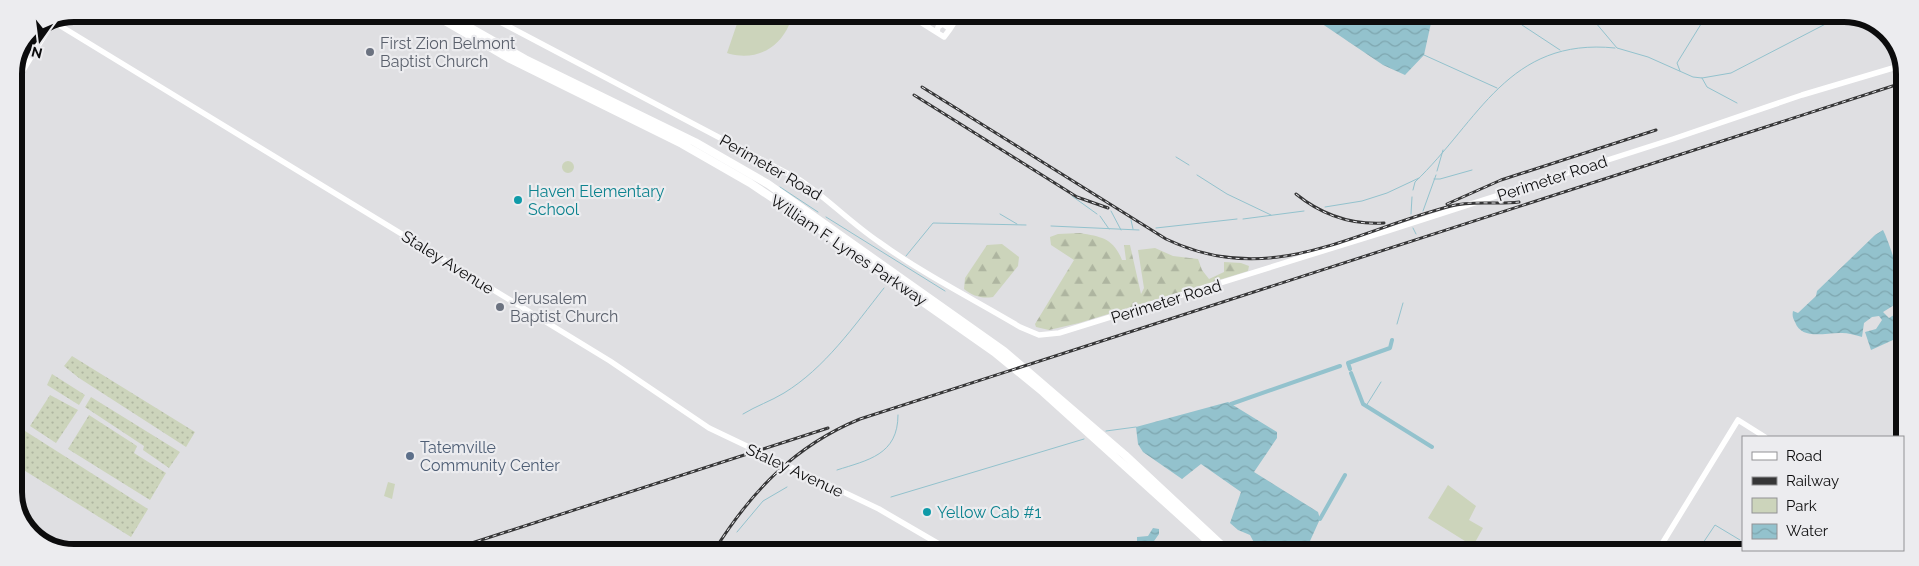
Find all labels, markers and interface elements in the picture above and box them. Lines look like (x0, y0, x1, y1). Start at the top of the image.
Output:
north arrow (15, 15, 65, 65)
place label: First Zion Belmont Baptist Church (380, 34, 516, 71)
text: N (30, 44, 44, 62)
marker: First Zion Belmont Baptist Church (364, 46, 376, 58)
street label: Perimeter Road (716, 131, 825, 204)
street label: Perimeter Road (1495, 152, 1610, 205)
place label: Haven Elementary School (528, 182, 665, 219)
street label: William F. Lynes Parkway (767, 191, 931, 310)
marker: Haven Elementary School (512, 194, 524, 206)
street label: Staley Avenue (398, 227, 497, 298)
street label: Perimeter Road (1109, 276, 1224, 327)
place label: Jerusalem Baptist Church (510, 289, 618, 326)
marker: Jerusalem Baptist Church (494, 301, 506, 313)
legend (1742, 436, 1904, 551)
place label: Tatemville Community Center (420, 438, 560, 475)
street label: Staley Avenue (743, 440, 846, 501)
text: Road (1786, 447, 1822, 465)
marker: Tatemville Community Center (404, 450, 416, 462)
text: Railway (1786, 472, 1839, 490)
text: Park (1786, 497, 1817, 515)
place label: Yellow Cab #1 (937, 503, 1041, 522)
marker: Yellow Cab #1 (921, 506, 933, 518)
text: Water (1786, 522, 1829, 540)

